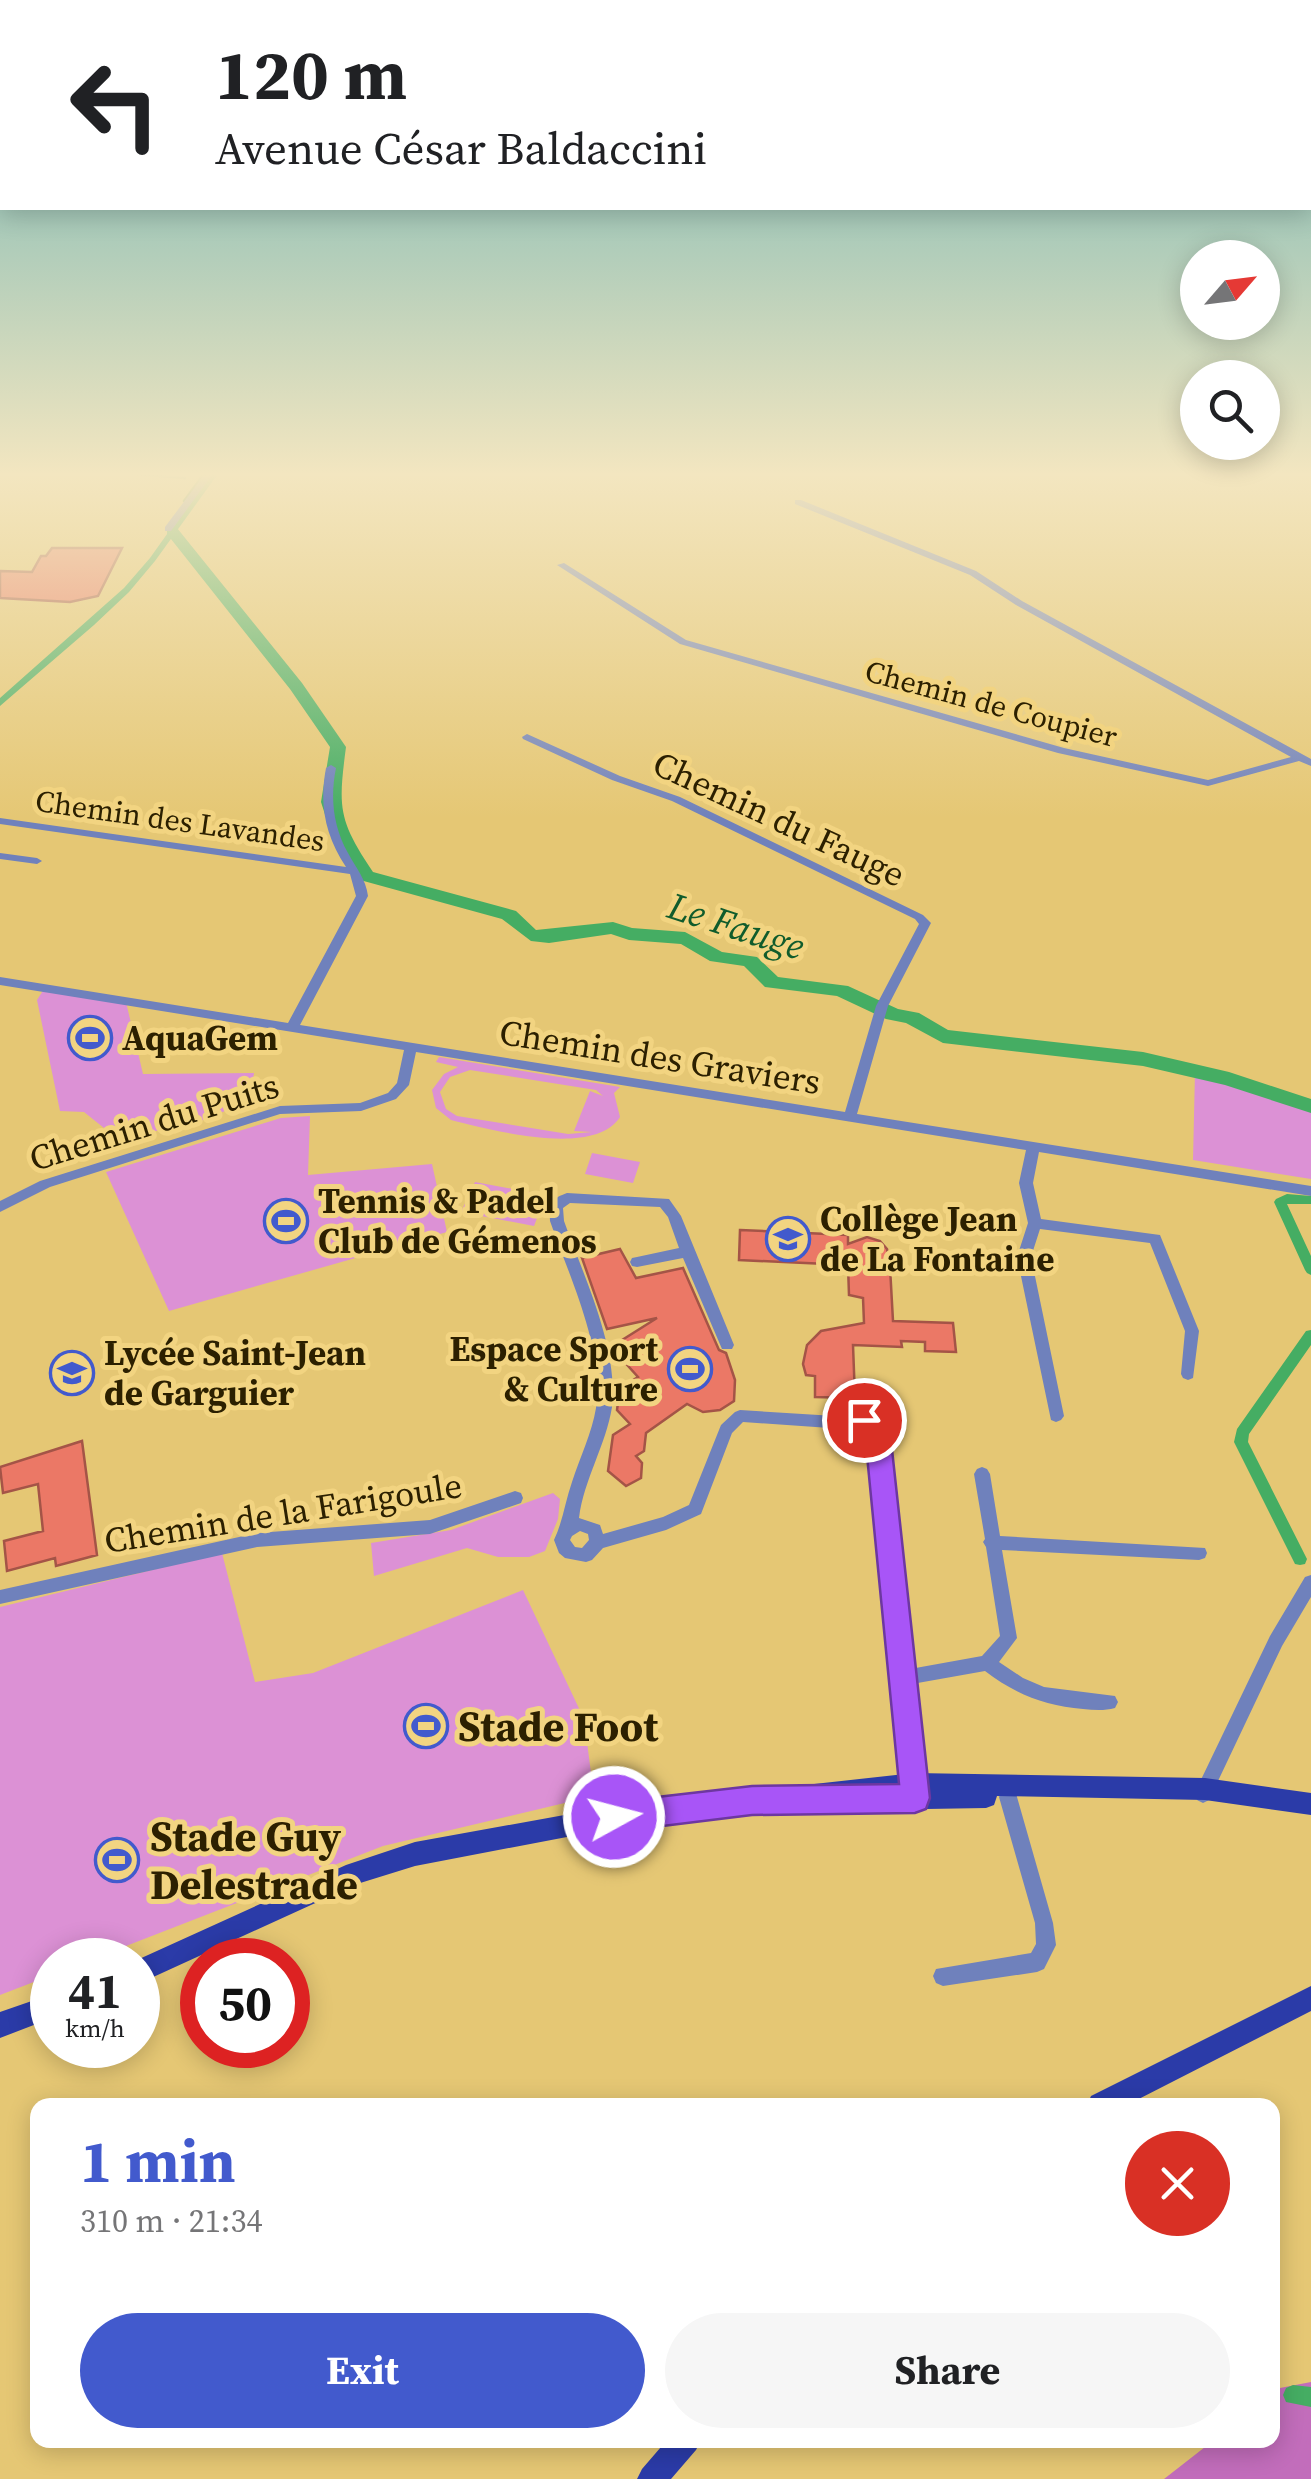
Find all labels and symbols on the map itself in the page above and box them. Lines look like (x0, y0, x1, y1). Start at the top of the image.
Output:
north arrow (1180, 240, 1280, 340)
street label: Chemin de Coupier (861, 650, 1122, 757)
street label: Chemin du Fauge (645, 740, 913, 898)
street label: Chemin des Lavandes (33, 780, 327, 861)
water label: Le Fauge (660, 879, 811, 973)
street label: Chemin des Graviers (496, 1008, 824, 1106)
place label: AquaGem (122, 1014, 278, 1062)
sports icon: AquaGem (67, 1015, 113, 1061)
street label: Chemin du Puits (23, 1061, 285, 1183)
place label: Tennis & Padel Club de Gémenos (318, 1177, 597, 1265)
place label: Collège Jean de La Fontaine (820, 1195, 1054, 1283)
sports icon: Tennis & Padel Club de Gémenos (263, 1198, 309, 1244)
school or university icon: Collège Jean de La Fontaine (765, 1216, 811, 1262)
place label: Espace Sport & Culture (449, 1325, 658, 1413)
place label: Lycée Saint-Jean de Garguier (104, 1329, 366, 1417)
sports icon: Espace Sport & Culture (667, 1346, 713, 1392)
school or university icon: Lycée Saint-Jean de Garguier (49, 1350, 95, 1396)
pin (822, 1378, 907, 1463)
street label: Chemin de la Farigoule (101, 1461, 465, 1565)
place label: Stade Foot (458, 1697, 659, 1755)
sports icon: Stade Foot (403, 1703, 449, 1749)
position arrow (562, 1765, 666, 1869)
place label: Stade Guy Delestrade (150, 1807, 358, 1913)
sports icon: Stade Guy Delestrade (94, 1837, 140, 1883)
speed limit sign: 50 (180, 1938, 310, 2068)

